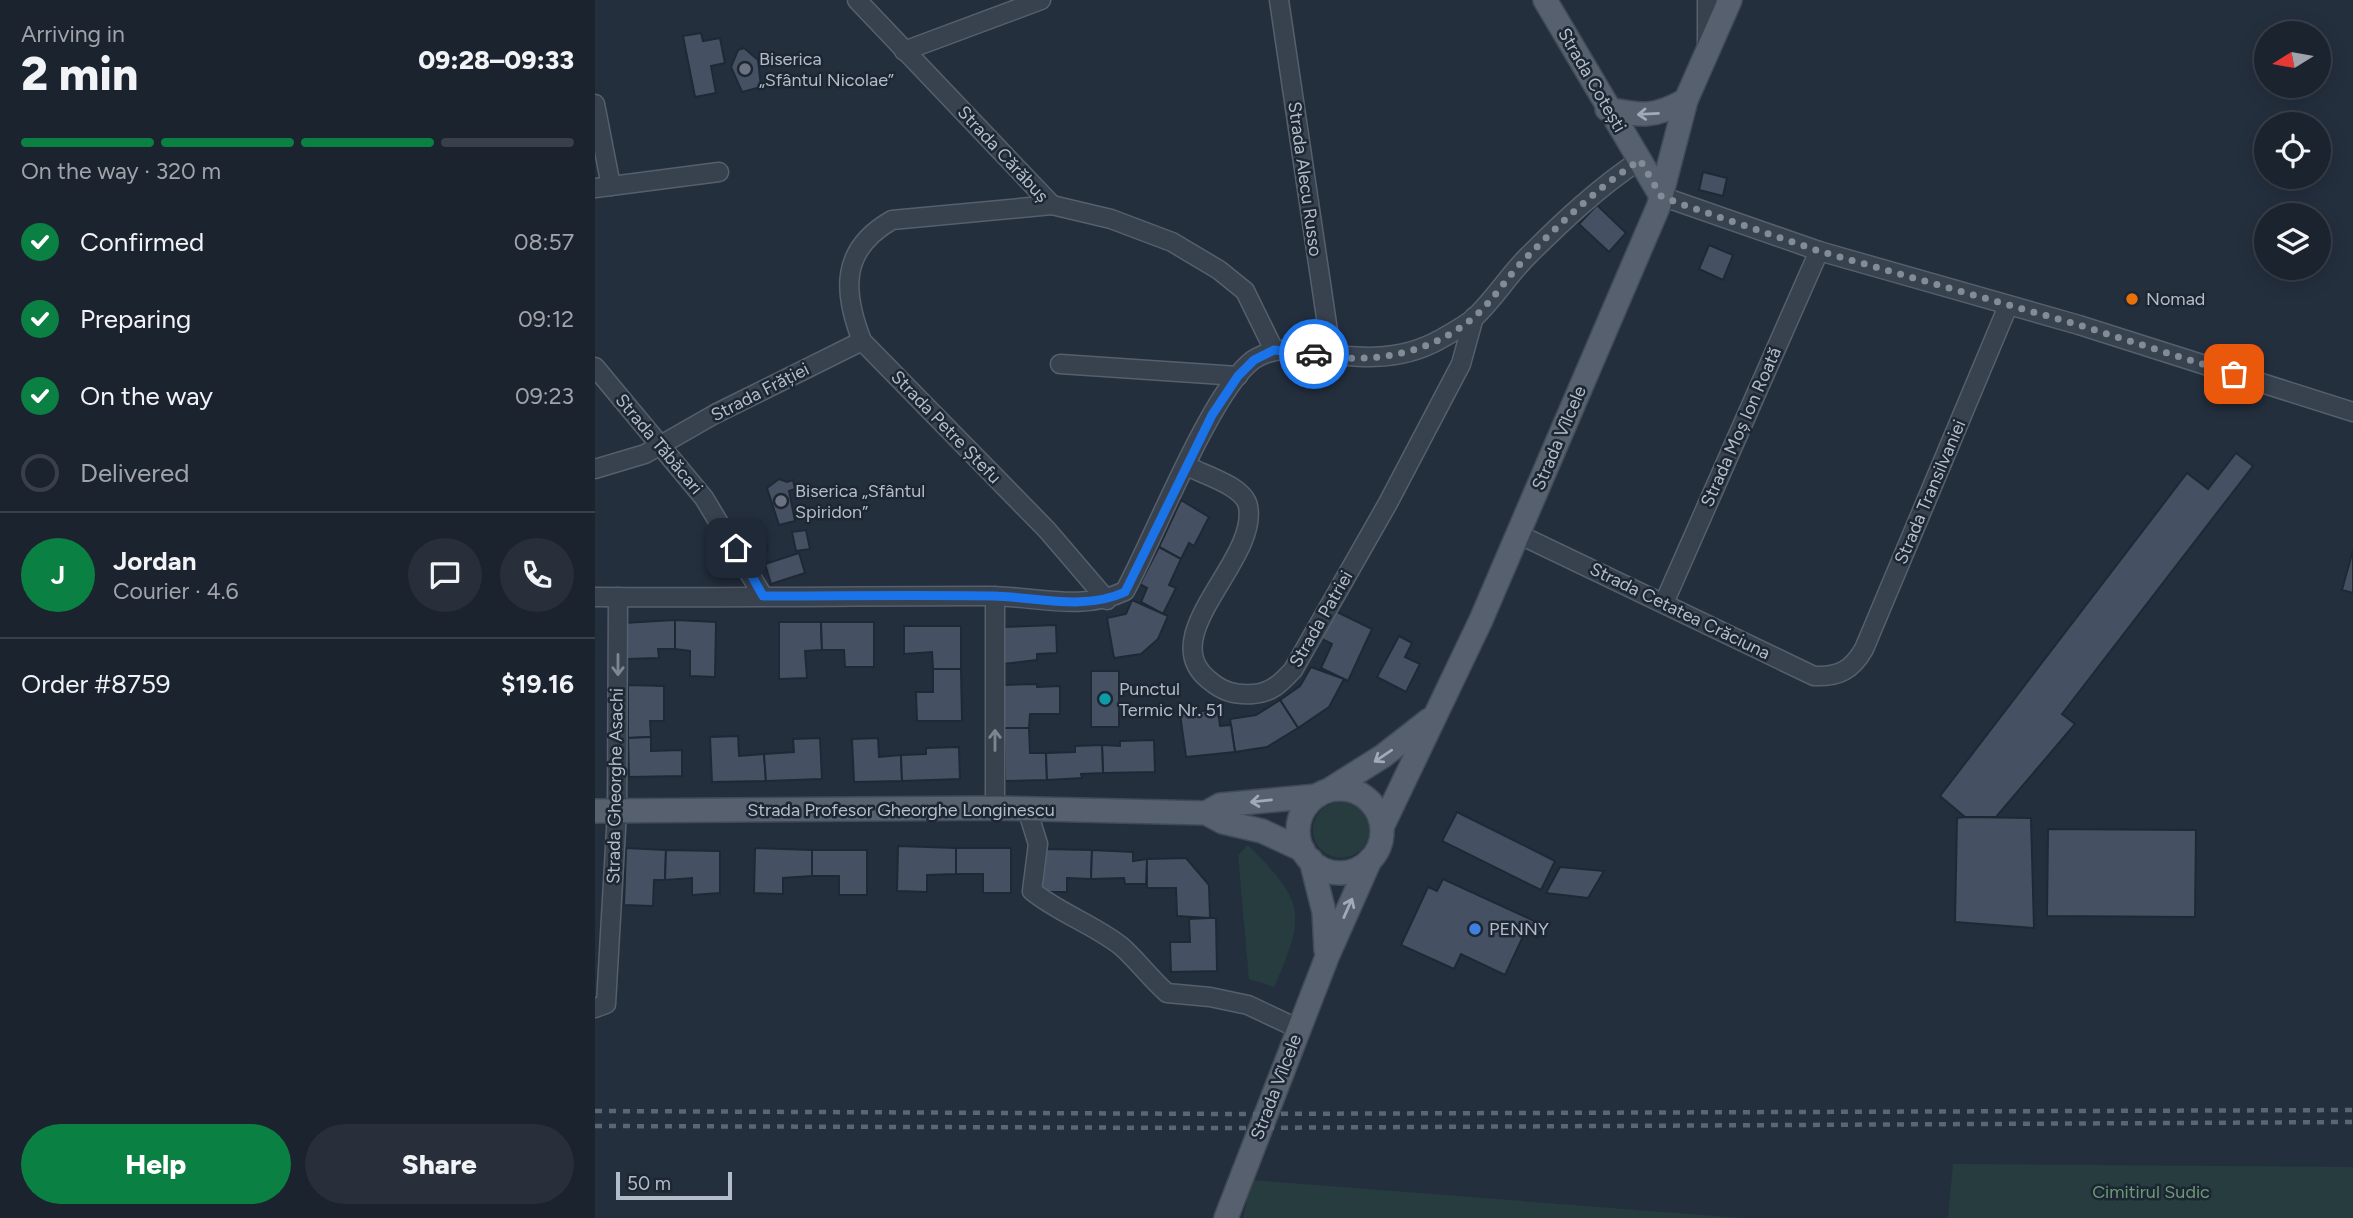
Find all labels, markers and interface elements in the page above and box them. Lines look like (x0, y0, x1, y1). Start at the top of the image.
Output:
text: Arriving in (21, 20, 125, 48)
north arrow (2254, 21, 2331, 98)
map controls (2254, 21, 2331, 280)
street label: Strada Cotești (1553, 24, 1631, 136)
text: 09:28–09:33 (418, 44, 574, 76)
text: 2 min (21, 46, 138, 102)
place label: Biserica „Sfântul Nicolae” (759, 48, 894, 91)
marker: Biserica „Sfântul Nicolae” (737, 61, 753, 77)
street label: Strada Alecu Russo (1283, 100, 1327, 258)
street label: Strada Cărăbuș (953, 101, 1053, 207)
one-way arrow (1637, 107, 1660, 120)
button: locate (2254, 112, 2331, 189)
text: On the way · 320 m (21, 157, 221, 185)
button: layers (2254, 203, 2331, 280)
icon: check (21, 223, 59, 261)
text: Confirmed (80, 226, 204, 258)
text: 08:57 (514, 228, 574, 256)
place label: Nomad (2146, 288, 2205, 310)
marker: Nomad (2124, 291, 2140, 307)
icon: check (21, 300, 59, 338)
text: Preparing (80, 303, 191, 335)
text: 09:12 (518, 305, 574, 333)
courier (1279, 319, 1349, 389)
icon: car (1295, 335, 1333, 373)
street label: Strada Moș Ion Roată (1696, 344, 1786, 510)
pin (2204, 344, 2264, 404)
icon: bag (2215, 355, 2253, 393)
street label: Strada Frăției (707, 358, 813, 426)
street label: Strada Petre Ștefu (886, 366, 1006, 488)
icon: check (21, 377, 59, 415)
text: On the way (80, 380, 213, 412)
text: 09:23 (515, 382, 574, 410)
street label: Strada Vîlcele (1527, 382, 1591, 494)
street label: Strada Tăbăcari (611, 389, 707, 499)
street label: Strada Transilvaniei (1890, 416, 1970, 568)
text: Delivered (80, 457, 189, 489)
place label: Biserica „Sfântul Spiridon” (795, 480, 925, 523)
marker: Biserica „Sfântul Spiridon” (773, 493, 789, 509)
pin (706, 518, 766, 578)
icon: home (717, 529, 755, 567)
button: chat (408, 538, 482, 612)
button: phone (500, 538, 574, 612)
text: Jordan (113, 545, 196, 577)
street label: Strada Cetatea Crăciuna (1586, 558, 1774, 664)
text: J (51, 559, 65, 591)
street label: Strada Patriei (1285, 567, 1357, 671)
text: Courier · 4.6 (113, 577, 239, 605)
one-way arrow (611, 653, 625, 676)
text: Order #8759 (21, 668, 171, 700)
text: $19.16 (501, 668, 574, 700)
place label: Punctul Termic Nr. 51 (1119, 678, 1223, 721)
street label: Strada Gheorghe Asachi (602, 688, 628, 884)
marker: Punctul Termic Nr. 51 (1097, 691, 1113, 707)
one-way arrow (988, 728, 1002, 751)
one-way arrow (1373, 749, 1393, 763)
one-way arrow (1250, 795, 1273, 808)
street label: Strada Profesor Gheorghe Longinescu (747, 799, 1055, 821)
one-way arrow (1342, 898, 1355, 919)
place label: PENNY (1489, 918, 1549, 940)
marker: PENNY (1467, 921, 1483, 937)
street label: Strada Vîlcele (1246, 1031, 1306, 1143)
button: Help (21, 1124, 291, 1204)
button: Share (305, 1124, 574, 1204)
scale bar (616, 1169, 731, 1201)
text: 50 m (627, 1172, 671, 1195)
park label: Cimitirul Sudic (2092, 1181, 2210, 1203)

